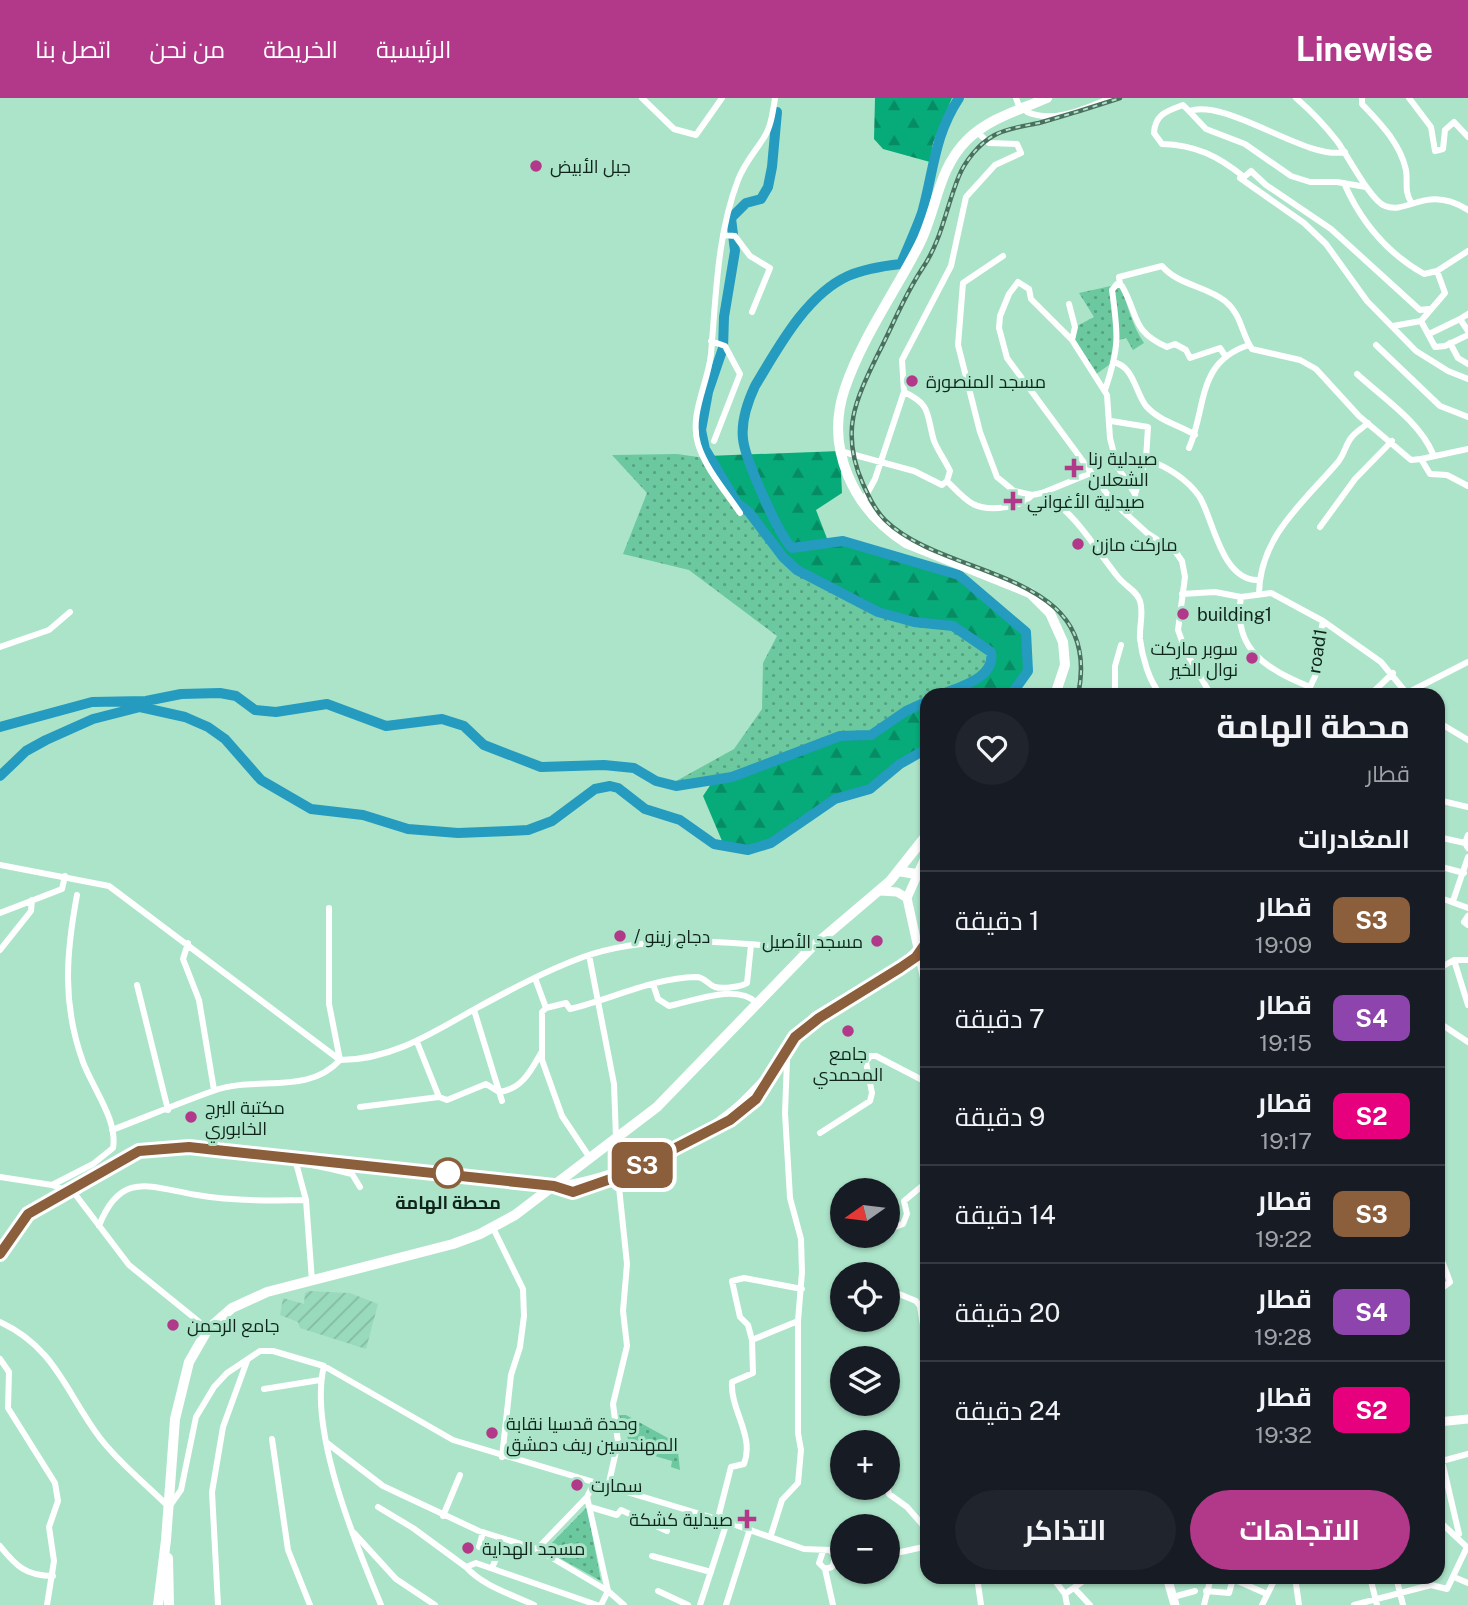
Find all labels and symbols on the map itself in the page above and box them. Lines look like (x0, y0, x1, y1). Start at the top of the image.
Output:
place label: جبل الأبيض (550, 156, 631, 178)
marker: جبل الأبيض (528, 158, 544, 174)
place label: مسجد المنصورة (926, 371, 1046, 393)
marker: مسجد المنصورة (904, 373, 920, 389)
place label: صيدلية رنا الشعلان (1088, 448, 1158, 491)
marker: صيدلية رنا الشعلان (1066, 460, 1082, 476)
place label: صيدلية الأغواني (1027, 491, 1145, 516)
marker: صيدلية الأغواني (1005, 493, 1021, 509)
place label: ماركت مازن (1092, 534, 1178, 556)
marker: ماركت مازن (1070, 536, 1086, 552)
place label: building1 (1197, 604, 1272, 625)
marker: building1 (1175, 606, 1191, 622)
street label: road1 (1303, 627, 1331, 675)
place label: سوبر ماركت نوال الخير (1151, 638, 1238, 681)
marker: سوبر ماركت نوال الخير (1244, 650, 1260, 666)
place label: / دجاج زينو (634, 926, 710, 949)
marker: / دجاج زينو (612, 928, 628, 944)
place label: مسجد الأصيل (762, 931, 863, 953)
marker: مسجد الأصيل (869, 933, 885, 949)
marker: جامع المحمدي (840, 1023, 856, 1039)
place label: جامع المحمدي (813, 1043, 883, 1089)
place label: مكتبة البرج الخابوري (205, 1097, 285, 1143)
marker: مكتبة البرج الخابوري (183, 1109, 199, 1125)
line badge: S3 (610, 1142, 674, 1188)
marker: محطة الهامة (433, 1158, 463, 1188)
north arrow (830, 1178, 900, 1248)
place label: محطة الهامة (395, 1192, 501, 1214)
place label: جامع الرحمن (187, 1315, 280, 1338)
marker: جامع الرحمن (165, 1317, 181, 1333)
place label: وحدة قدسيا نقابة المهندسين ريف دمشق (506, 1413, 678, 1457)
marker: وحدة قدسيا نقابة المهندسين ريف دمشق (484, 1425, 500, 1441)
place label: سمارت (591, 1475, 642, 1497)
marker: سمارت (569, 1477, 585, 1493)
place label: صيدلية كشكة (629, 1509, 733, 1530)
marker: صيدلية كشكة (739, 1511, 755, 1527)
place label: مسجد الهداية (482, 1538, 585, 1560)
marker: مسجد الهداية (460, 1540, 476, 1556)

